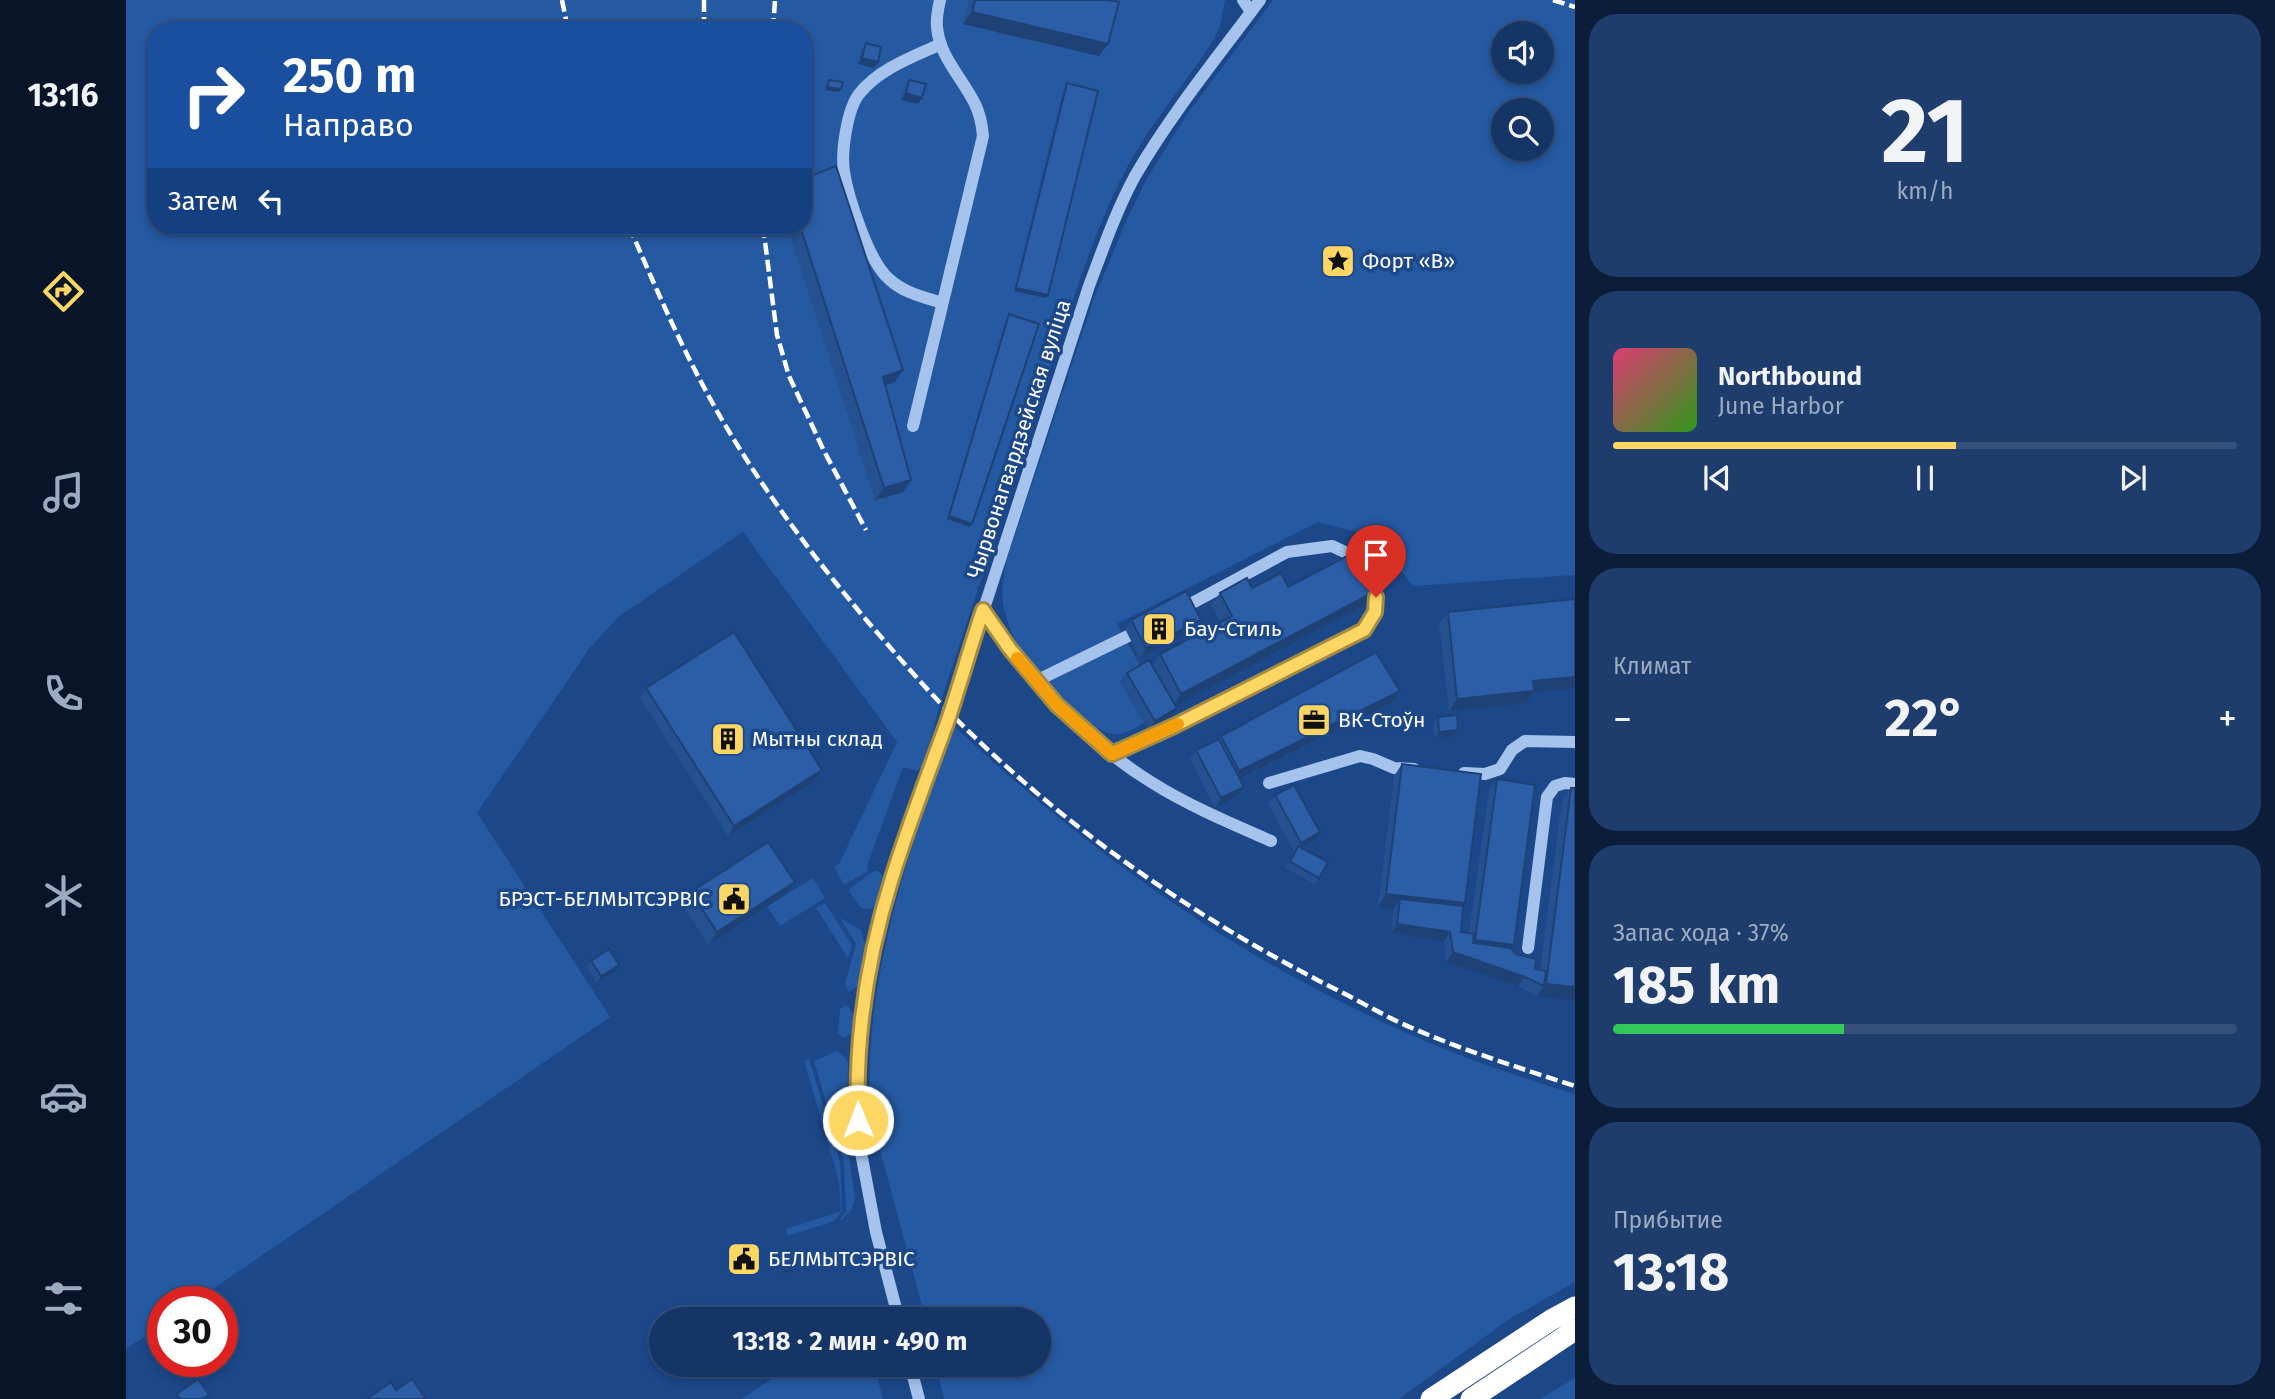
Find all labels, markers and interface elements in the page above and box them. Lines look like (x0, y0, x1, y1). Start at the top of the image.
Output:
map controls (1491, 21, 1554, 161)
button: sound (1491, 21, 1554, 84)
text: 250 m (283, 46, 416, 105)
icon: right (168, 49, 259, 140)
text: 13:16 (28, 76, 98, 114)
text: 21 (1881, 77, 1969, 186)
button: search (1491, 98, 1554, 161)
text: Направо (283, 106, 414, 144)
text: km/h (1897, 177, 1953, 205)
icon: left (252, 182, 290, 220)
text: Затем (168, 186, 238, 217)
place icon: Форт «В» (1319, 242, 1357, 280)
place label: Форт «В» (1362, 248, 1455, 274)
icon: directions (39, 267, 88, 316)
street label: Чырвонагвардзейская вуліца (962, 296, 1076, 582)
text: Northbound (1718, 361, 1862, 392)
text: June Harbor (1718, 392, 1844, 420)
icon: previous (1698, 459, 1736, 497)
icon: pause (1906, 459, 1944, 497)
icon: next (2114, 459, 2152, 497)
icon: music (39, 468, 88, 517)
pin (1346, 525, 1406, 597)
icon: arrive (1357, 536, 1395, 574)
building icon: Бау-Стиль (1140, 610, 1178, 648)
place label: Бау-Стиль (1184, 616, 1282, 642)
text: Климат (1613, 652, 1691, 680)
icon: phone (39, 669, 88, 718)
text: 22° (1885, 687, 1965, 750)
text: − (1613, 696, 1632, 742)
text: + (2218, 696, 2237, 742)
office icon: ВК-Стоўн (1295, 701, 1333, 739)
place label: ВК-Стоўн (1338, 707, 1426, 733)
building icon: Мытны склад (709, 720, 747, 758)
place label: Мытны склад (752, 726, 883, 752)
icon: climate (39, 871, 88, 920)
public building icon: БРЭСТ-БЕЛМЫТСЭРВІС (715, 880, 753, 918)
place label: БРЭСТ-БЕЛМЫТСЭРВІС (499, 886, 710, 912)
text: Запас хода · 37% (1613, 919, 1789, 947)
text: 185 km (1613, 954, 1780, 1017)
icon: car (39, 1072, 88, 1121)
position arrow (821, 1083, 895, 1157)
text: Прибытие (1613, 1206, 1723, 1234)
public building icon: БЕЛМЫТСЭРВІС (725, 1240, 763, 1278)
text: 13:18 (1613, 1241, 1729, 1304)
place label: БЕЛМЫТСЭРВІС (768, 1246, 915, 1272)
icon: filters (39, 1274, 88, 1323)
speed limit sign: 30 (147, 1286, 238, 1377)
text: 13:18 · 2 мин · 490 m (733, 1326, 968, 1357)

